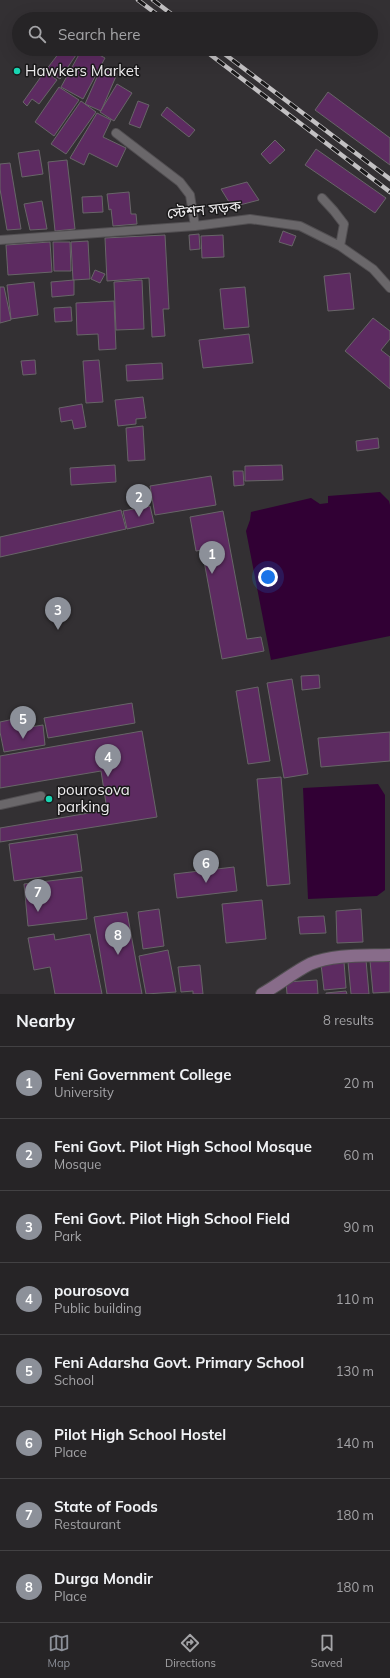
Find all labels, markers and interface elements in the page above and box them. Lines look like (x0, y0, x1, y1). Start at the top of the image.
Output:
search box (12, 12, 378, 56)
icon: search (26, 23, 48, 45)
text: Search here (58, 25, 140, 44)
place label: Hawkers Market (25, 61, 139, 80)
marker: Hawkers Market (12, 66, 22, 76)
street label: স্টেশন সড়ক (166, 196, 243, 223)
pin: 2 (126, 484, 152, 517)
pin: 1 (199, 541, 225, 574)
your location (258, 567, 278, 587)
pin: 3 (45, 597, 71, 630)
pin: 5 (10, 706, 36, 739)
pin: 4 (95, 744, 121, 777)
place label: pourosova parking (57, 780, 130, 816)
marker: pourosova parking (44, 794, 54, 804)
pin: 6 (193, 850, 219, 883)
pin: 7 (25, 879, 51, 912)
pin: 8 (105, 922, 131, 955)
text: Nearby (16, 1010, 75, 1031)
text: 8 results (323, 1012, 374, 1028)
text: Feni Government College (54, 1065, 231, 1084)
text: 1 (25, 1075, 33, 1091)
text: 20 m (344, 1075, 374, 1091)
text: University (54, 1084, 114, 1100)
text: Feni Govt. Pilot High School Mosque (54, 1137, 312, 1156)
text: 2 (25, 1147, 33, 1163)
text: 60 m (344, 1147, 374, 1163)
text: Mosque (54, 1156, 101, 1172)
text: Feni Govt. Pilot High School Field (54, 1209, 290, 1228)
text: 3 (25, 1219, 33, 1235)
text: 90 m (344, 1219, 374, 1235)
text: Park (54, 1228, 81, 1244)
text: pourosova (54, 1281, 129, 1300)
text: 4 (25, 1291, 33, 1307)
text: 110 m (336, 1291, 374, 1307)
text: Public building (54, 1300, 142, 1316)
text: Feni Adarsha Govt. Primary School (54, 1353, 304, 1372)
text: 5 (25, 1363, 33, 1379)
text: 130 m (336, 1363, 374, 1379)
text: School (54, 1372, 94, 1388)
text: Pilot High School Hostel (54, 1425, 226, 1444)
text: 6 (25, 1435, 33, 1451)
text: 140 m (336, 1435, 374, 1451)
text: Place (54, 1444, 87, 1460)
text: State of Foods (54, 1497, 158, 1516)
text: 7 (25, 1507, 33, 1523)
text: 180 m (336, 1507, 374, 1523)
text: Restaurant (54, 1516, 121, 1532)
text: Durga Mondir (54, 1569, 153, 1588)
text: 8 (25, 1579, 33, 1595)
text: 180 m (336, 1579, 374, 1595)
text: Place (54, 1588, 87, 1604)
tab: Map (47, 1632, 70, 1670)
tab: Directions (165, 1632, 216, 1670)
tab: Saved (311, 1632, 343, 1670)

